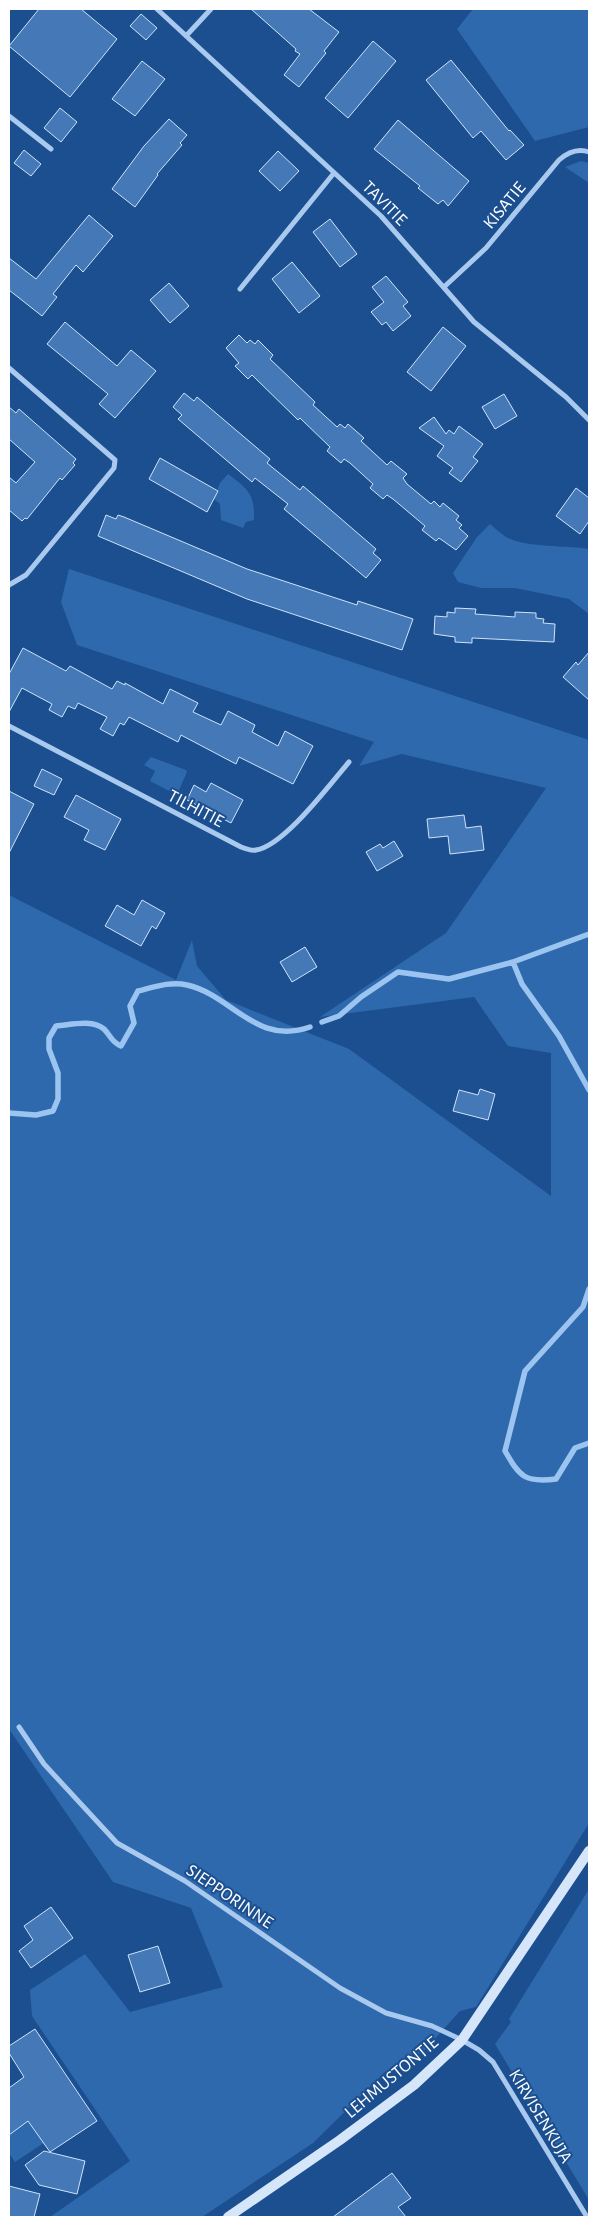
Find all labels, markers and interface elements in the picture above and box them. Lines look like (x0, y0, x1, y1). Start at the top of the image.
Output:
street label: TAVITIE (359, 178, 410, 230)
street label: KISATIE (480, 179, 530, 232)
street label: TILHITIE (165, 787, 227, 831)
street label: SIEPPORINNE (183, 1861, 276, 1932)
street label: LEHMUSTONTIE (341, 2033, 442, 2122)
street label: KIRVISENKUJA (505, 2067, 575, 2167)

